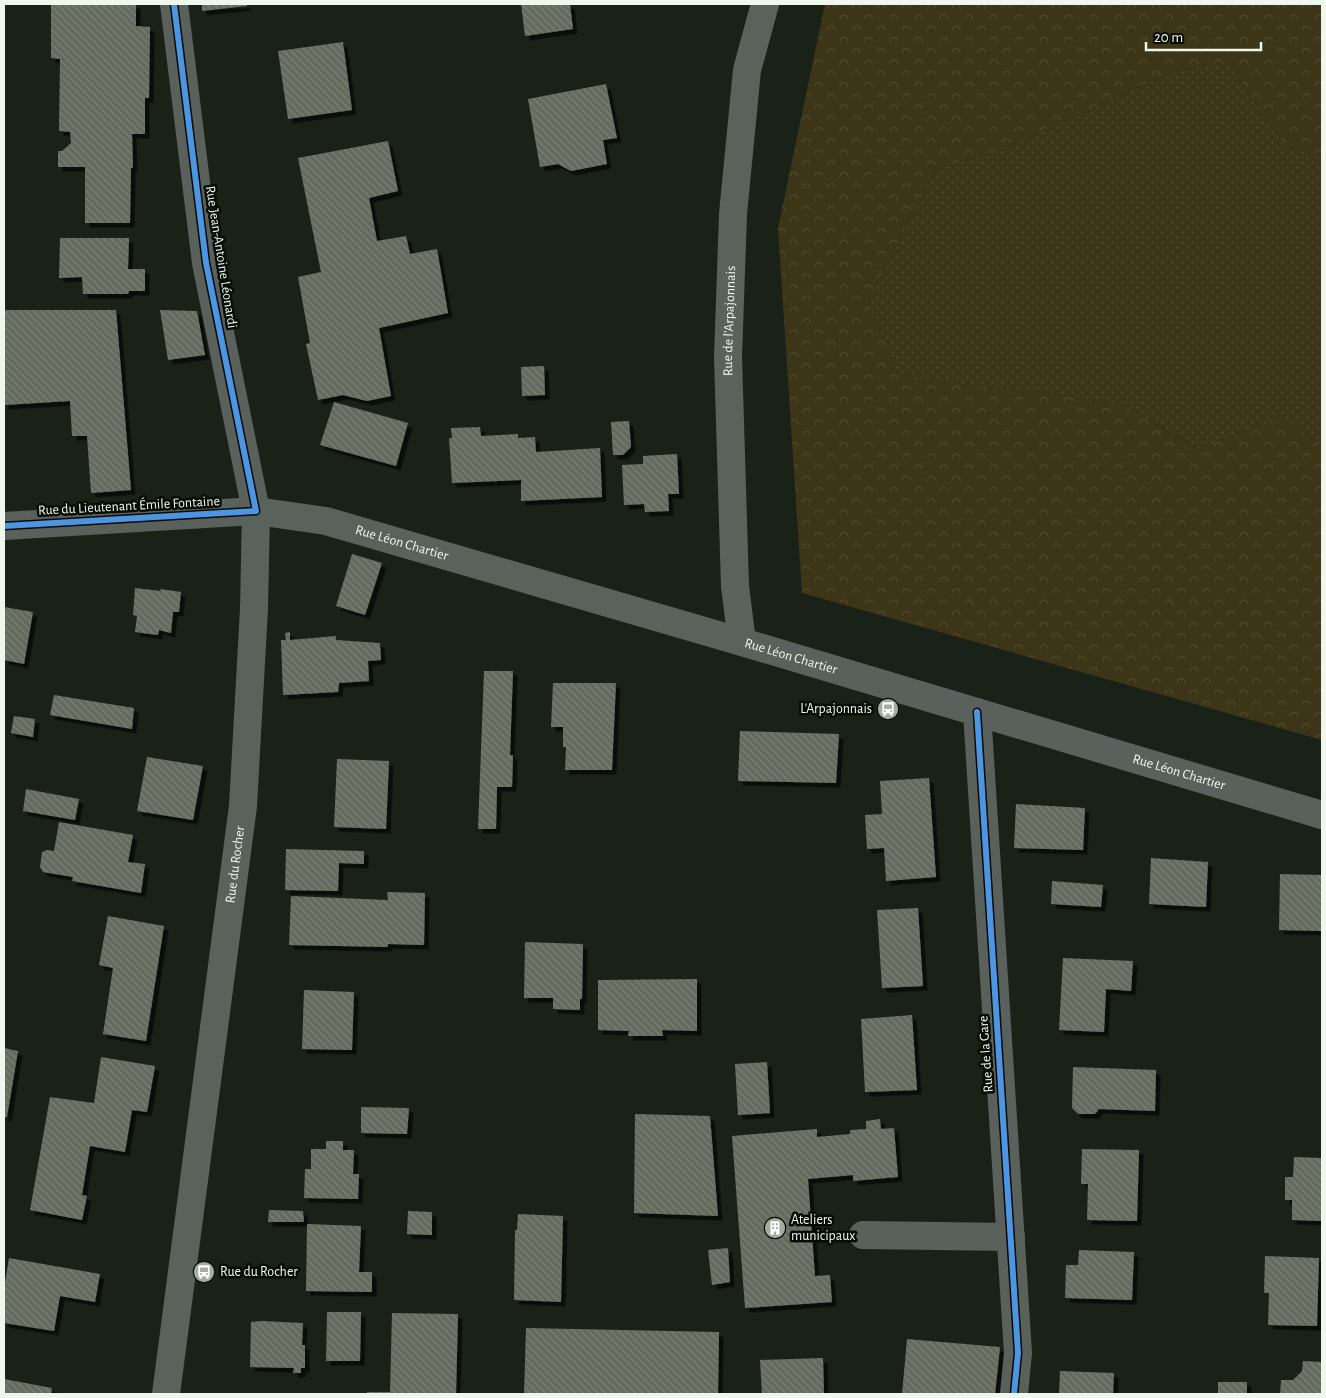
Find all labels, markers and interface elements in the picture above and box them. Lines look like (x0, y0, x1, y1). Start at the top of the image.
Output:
scale bar (1146, 20, 1261, 52)
text: 20 m (1154, 30, 1183, 45)
street label: Rue Jean-Antoine Léonardi (203, 185, 239, 329)
street label: Rue de l'Arpajonnais (721, 265, 738, 376)
street label: Rue du Lieutenant Émile Fontaine (38, 491, 220, 518)
street label: Rue Léon Chartier (354, 523, 450, 563)
street label: Rue Léon Chartier (743, 636, 839, 677)
bus stop icon: L'Arpajonnais (876, 697, 900, 721)
place label: L'Arpajonnais (800, 702, 872, 716)
street label: Rue Léon Chartier (1131, 752, 1227, 793)
street label: Rue du Rocher (223, 824, 247, 904)
street label: Rue de la Gare (976, 1015, 996, 1093)
place label: Ateliers municipaux (791, 1213, 855, 1243)
building icon: Ateliers municipaux (763, 1216, 787, 1240)
bus stop icon: Rue du Rocher (192, 1260, 216, 1284)
place label: Rue du Rocher (220, 1265, 298, 1279)

